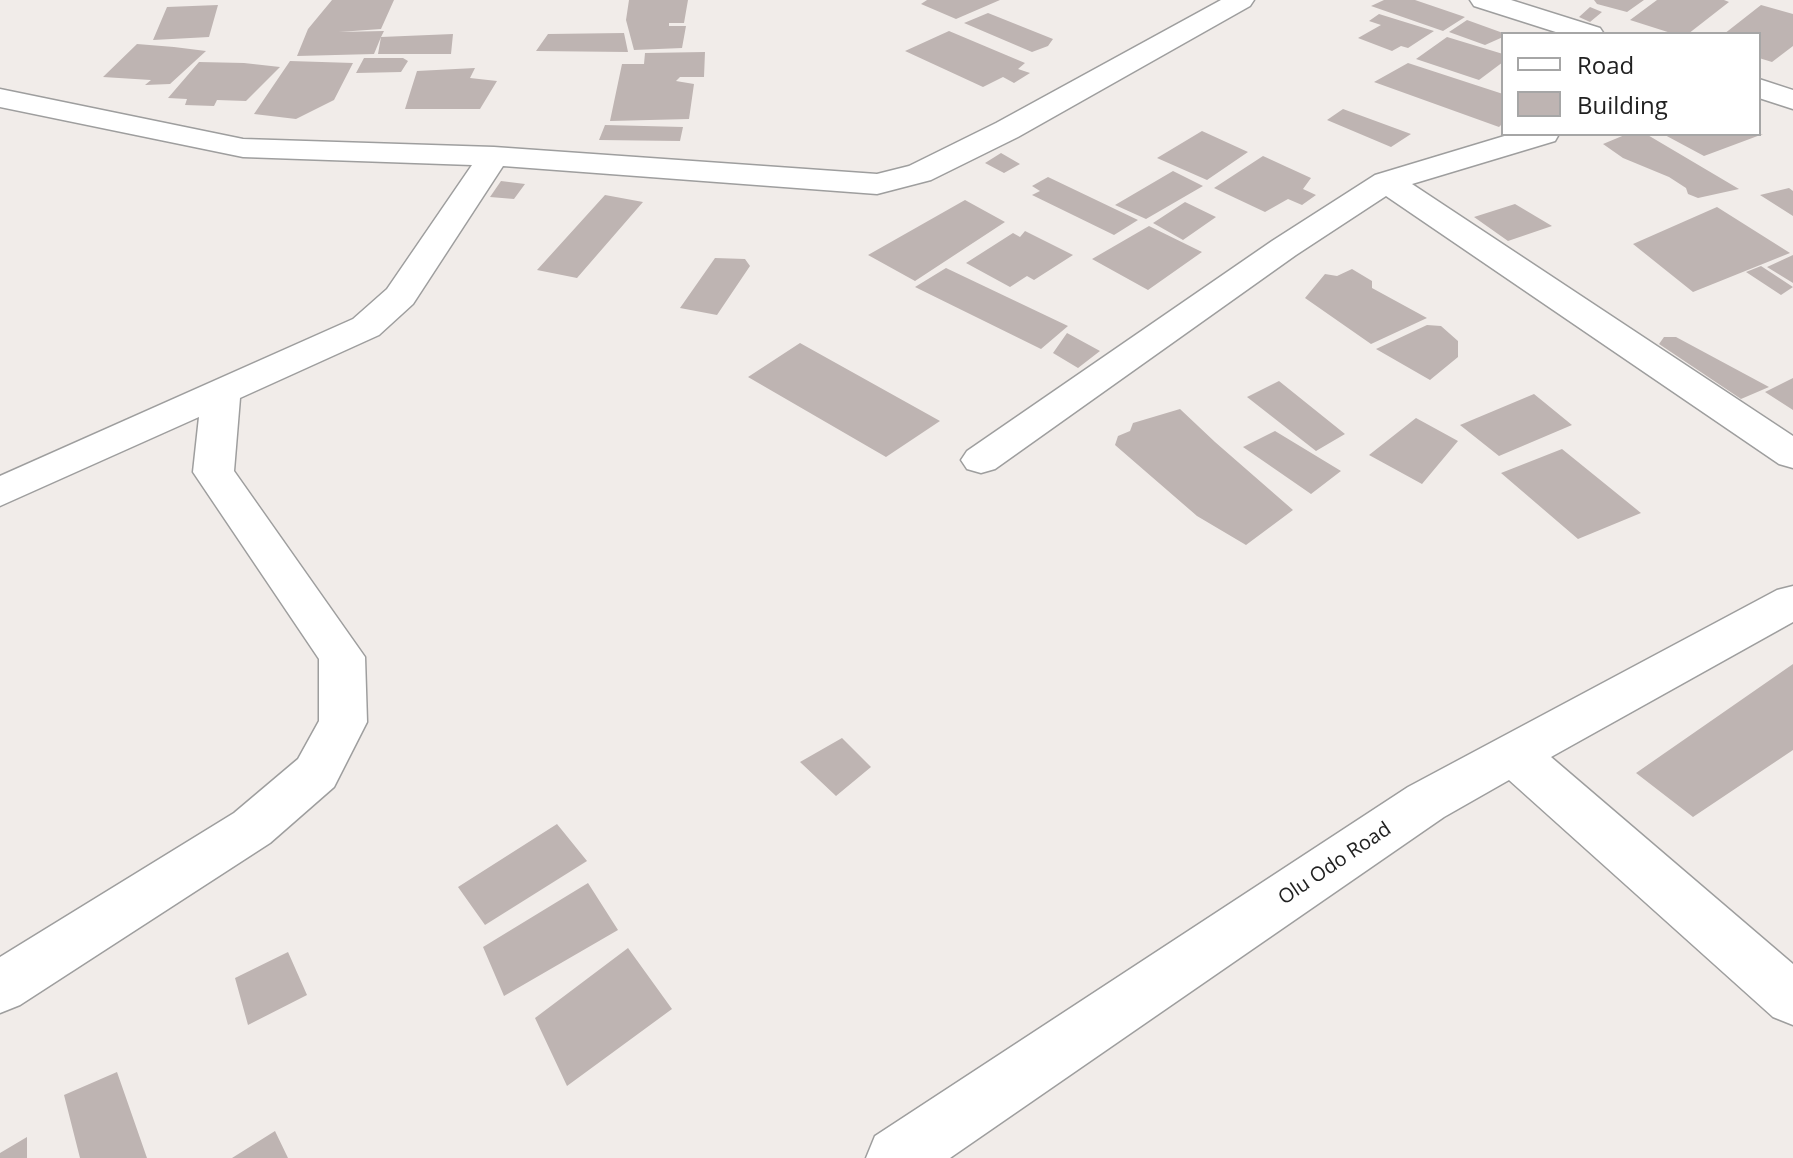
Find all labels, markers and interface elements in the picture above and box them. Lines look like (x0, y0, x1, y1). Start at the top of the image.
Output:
legend (1501, 32, 1761, 136)
text: Road (1577, 48, 1634, 81)
text: Building (1577, 88, 1668, 121)
street label: Olu Odo Road (1274, 817, 1396, 911)

